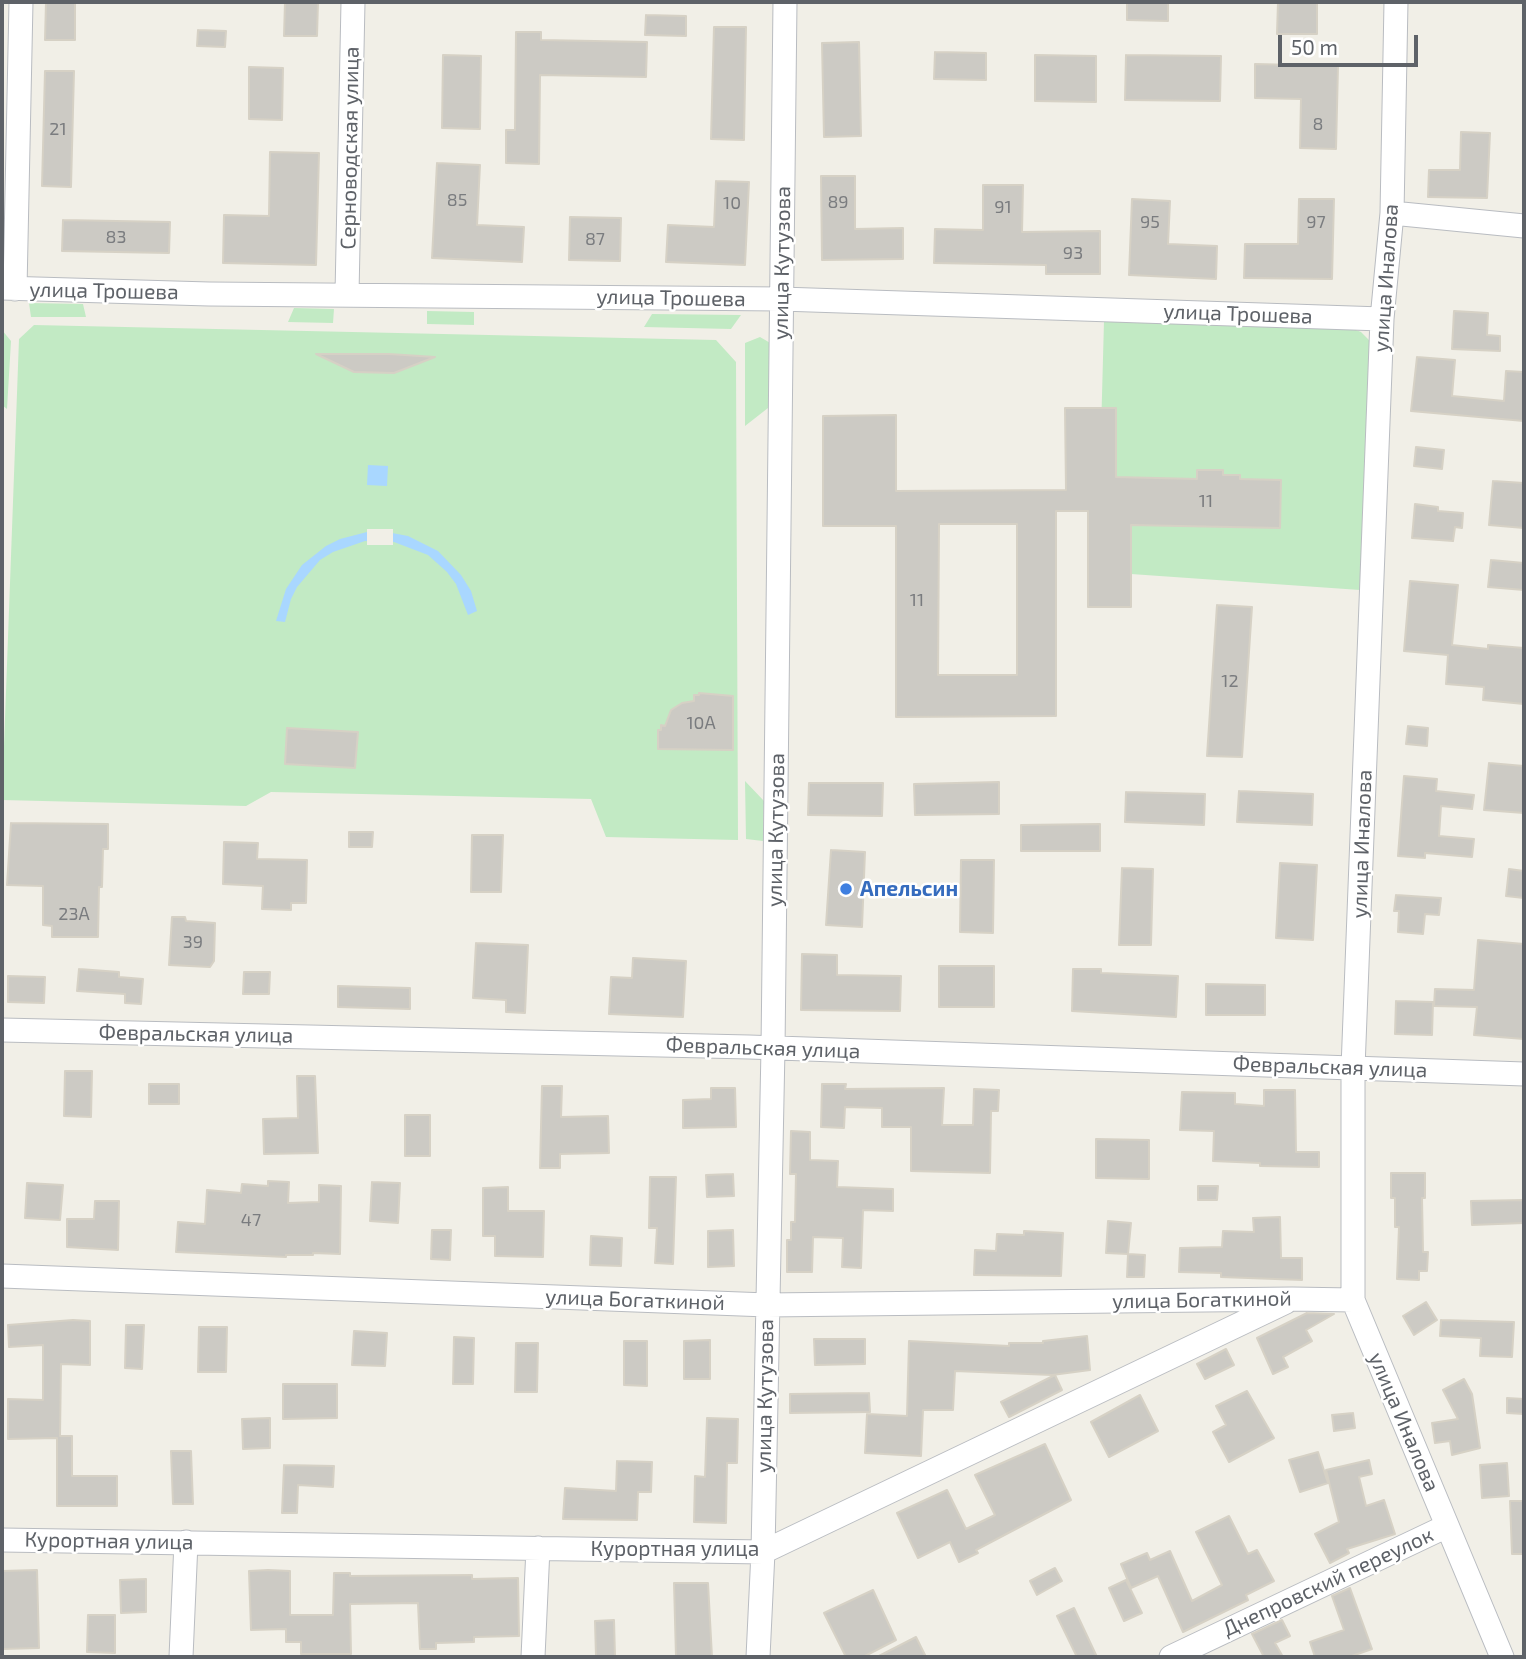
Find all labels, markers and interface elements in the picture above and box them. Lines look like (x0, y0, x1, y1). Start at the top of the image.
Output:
scale bar (1281, 21, 1421, 65)
text: 50 m (1291, 34, 1338, 59)
street label: Серноводская улица (336, 46, 364, 250)
house number: 8 (1313, 113, 1323, 135)
house number: 21 (49, 118, 67, 140)
street label: улица Кутузова (768, 186, 796, 340)
house number: 85 (447, 189, 467, 211)
house number: 89 (827, 191, 849, 213)
house number: 10 (723, 192, 741, 214)
house number: 91 (994, 196, 1012, 218)
street label: улица Иналова (1368, 203, 1404, 353)
house number: 95 (1140, 211, 1160, 233)
house number: 97 (1306, 211, 1326, 233)
house number: 83 (106, 226, 126, 248)
house number: 87 (585, 228, 605, 250)
house number: 93 (1063, 242, 1083, 264)
street label: улица Трошева (29, 277, 179, 305)
street label: улица Трошева (596, 284, 746, 312)
street label: улица Трошева (1163, 299, 1313, 329)
house number: 11 (1199, 490, 1213, 512)
house number: 11 (910, 589, 924, 611)
house number: 12 (1221, 670, 1239, 692)
house number: 10А (686, 712, 716, 734)
street label: улица Кутузова (762, 753, 790, 907)
street label: улица Иналова (1347, 769, 1377, 919)
place label: Апельсин (860, 876, 958, 902)
marker: Апельсин (838, 881, 854, 897)
house number: 23А (58, 903, 90, 925)
house number: 39 (183, 931, 203, 953)
street label: Февральская улица (98, 1020, 294, 1048)
street label: Февральская улица (665, 1032, 861, 1064)
street label: Февральская улица (1232, 1051, 1428, 1083)
house number: 47 (241, 1209, 261, 1231)
street label: улица Богаткиной (545, 1284, 725, 1316)
street label: улица Богаткиной (1112, 1286, 1292, 1314)
street label: улица Кутузова (751, 1319, 779, 1473)
street label: улица Иналова (1363, 1349, 1445, 1495)
street label: Днепровский переулок (1219, 1522, 1437, 1642)
street label: Курортная улица (24, 1527, 194, 1555)
street label: Курортная улица (591, 1536, 759, 1562)

